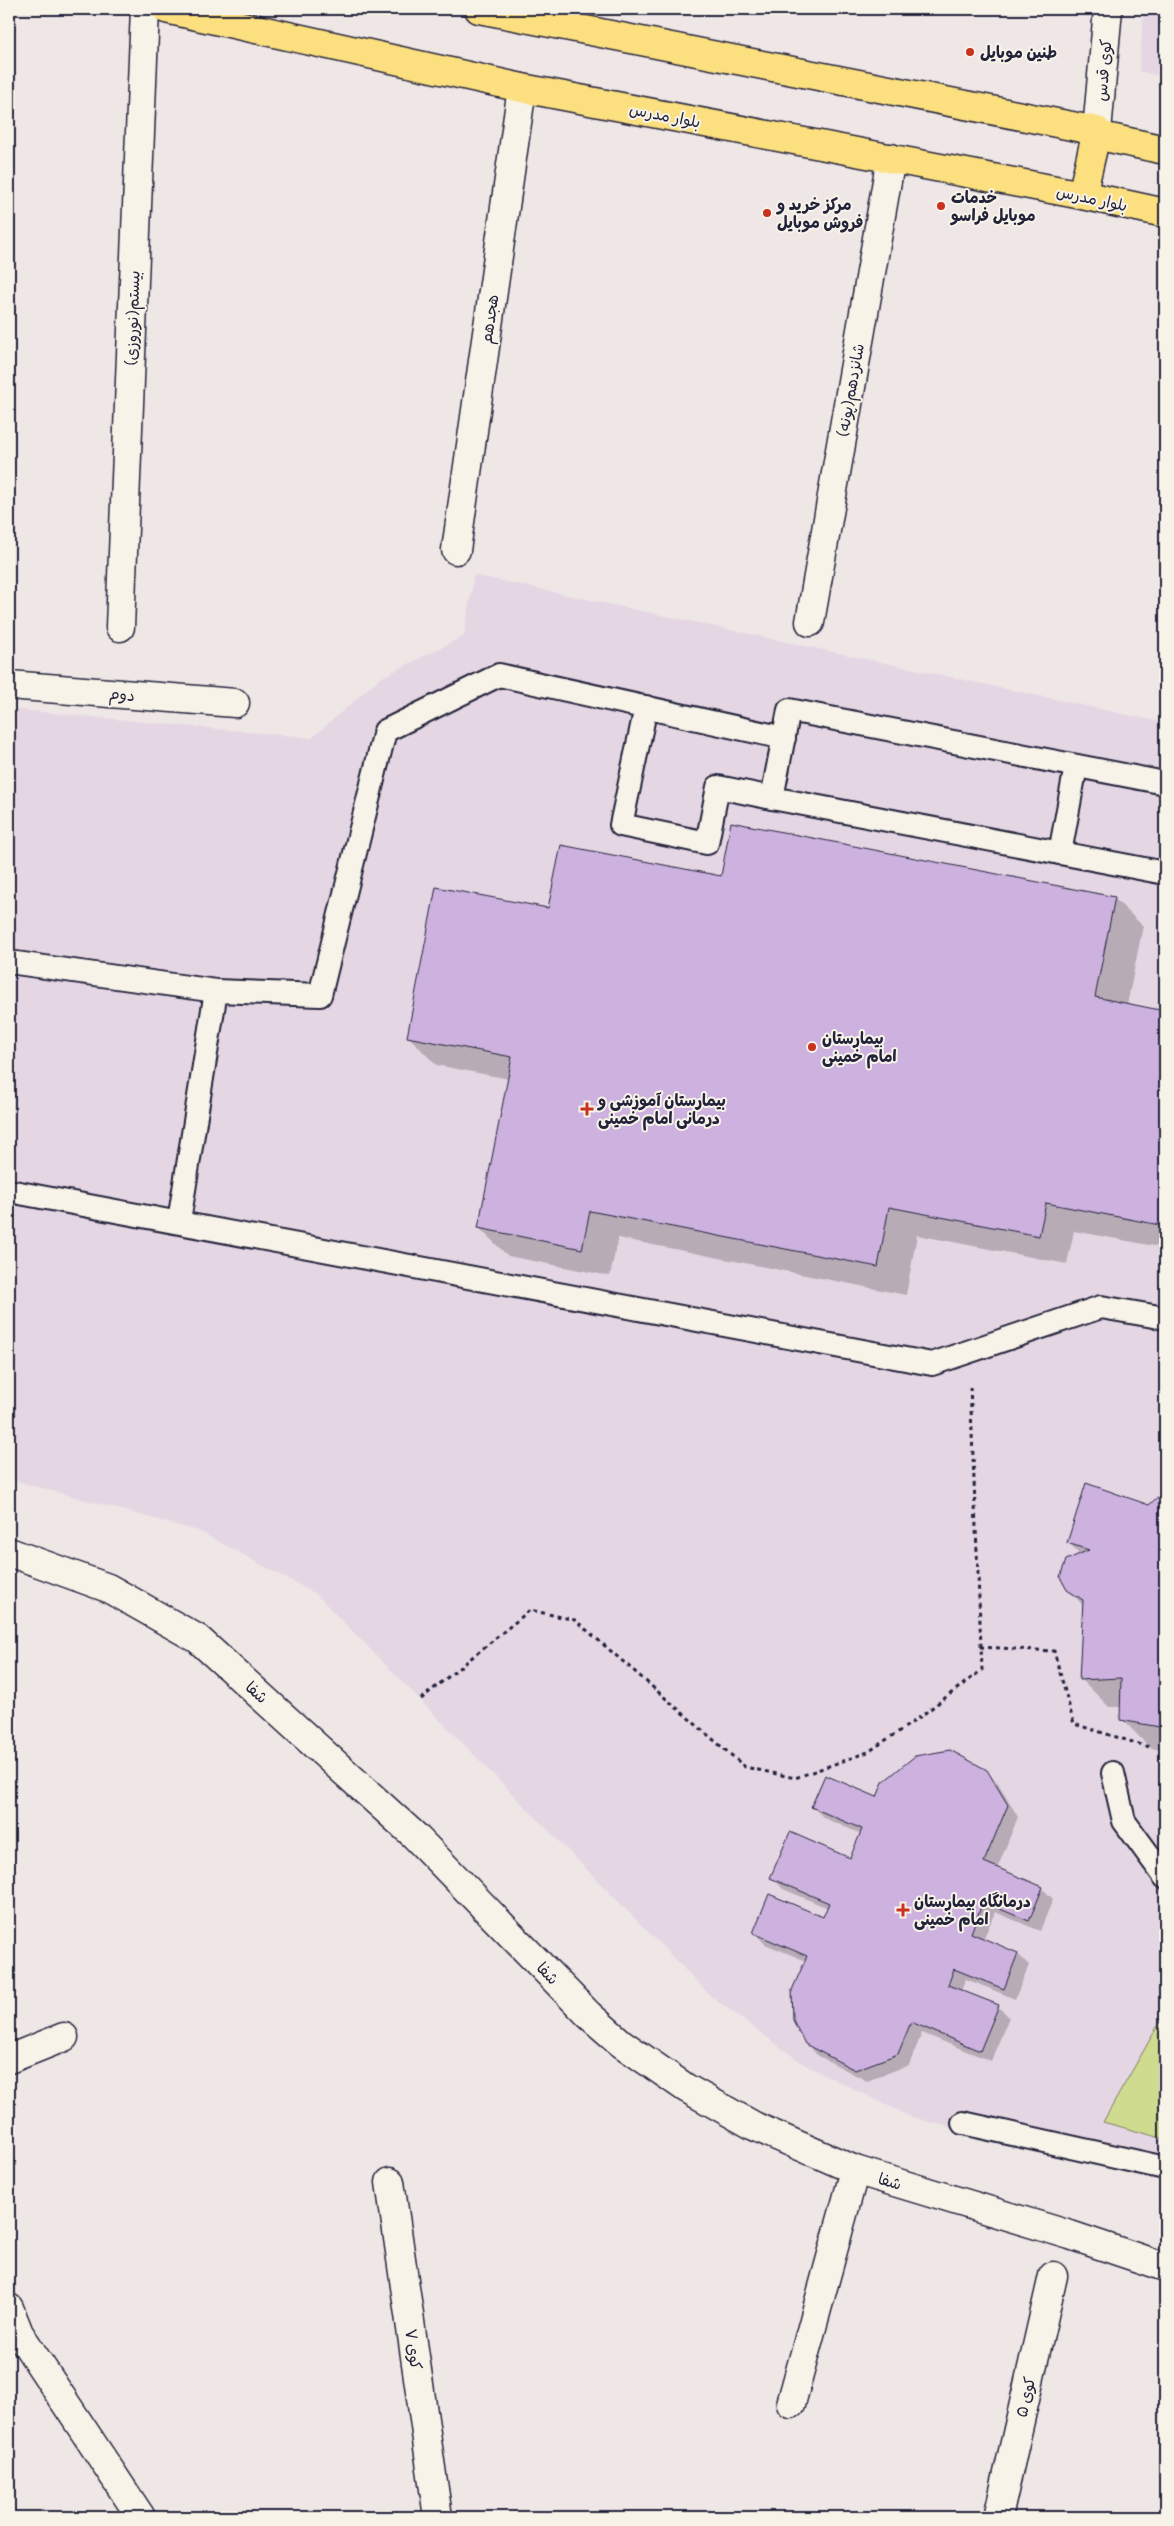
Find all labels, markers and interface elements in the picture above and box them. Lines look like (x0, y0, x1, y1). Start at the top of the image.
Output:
street label: کوی قدس (1089, 38, 1117, 102)
place label: طنین موبایل (980, 41, 1057, 63)
marker: طنین موبایل (964, 46, 976, 58)
street label: بلوار مدرس (627, 97, 703, 133)
street label: بلوار مدرس (1054, 180, 1130, 216)
place label: خدمات موبایل فراسو (950, 186, 1035, 226)
place label: مرکز خرید و فروش موبایل (776, 193, 863, 233)
marker: خدمات موبایل فراسو (935, 200, 947, 212)
marker: مرکز خرید و فروش موبایل (761, 207, 773, 219)
street label: بیستم(نوروزی) (119, 270, 147, 366)
street label: هجدهم (475, 293, 505, 345)
street label: شانزدهم(پونه) (831, 342, 871, 439)
street label: دوم (108, 682, 136, 708)
place label: بیمارستان امام خمینی (822, 1027, 897, 1069)
marker: بیمارستان امام خمینی (806, 1041, 818, 1053)
place label: بیمارستان آموزشی و درمانی امام خمینی (597, 1089, 726, 1131)
marker: بیمارستان آموزشی و درمانی امام خمینی (580, 1102, 594, 1116)
street label: شفا (241, 1676, 273, 1708)
place label: درمانگاه بیمارستان امام خمینی (914, 1890, 1031, 1932)
marker: درمانگاه بیمارستان امام خمینی (896, 1903, 910, 1917)
street label: شفا (532, 1957, 564, 1989)
street label: شفا (875, 2167, 905, 2195)
street label: کوی ۷ (400, 2327, 428, 2371)
street label: کوی ۵ (1010, 2374, 1040, 2419)

